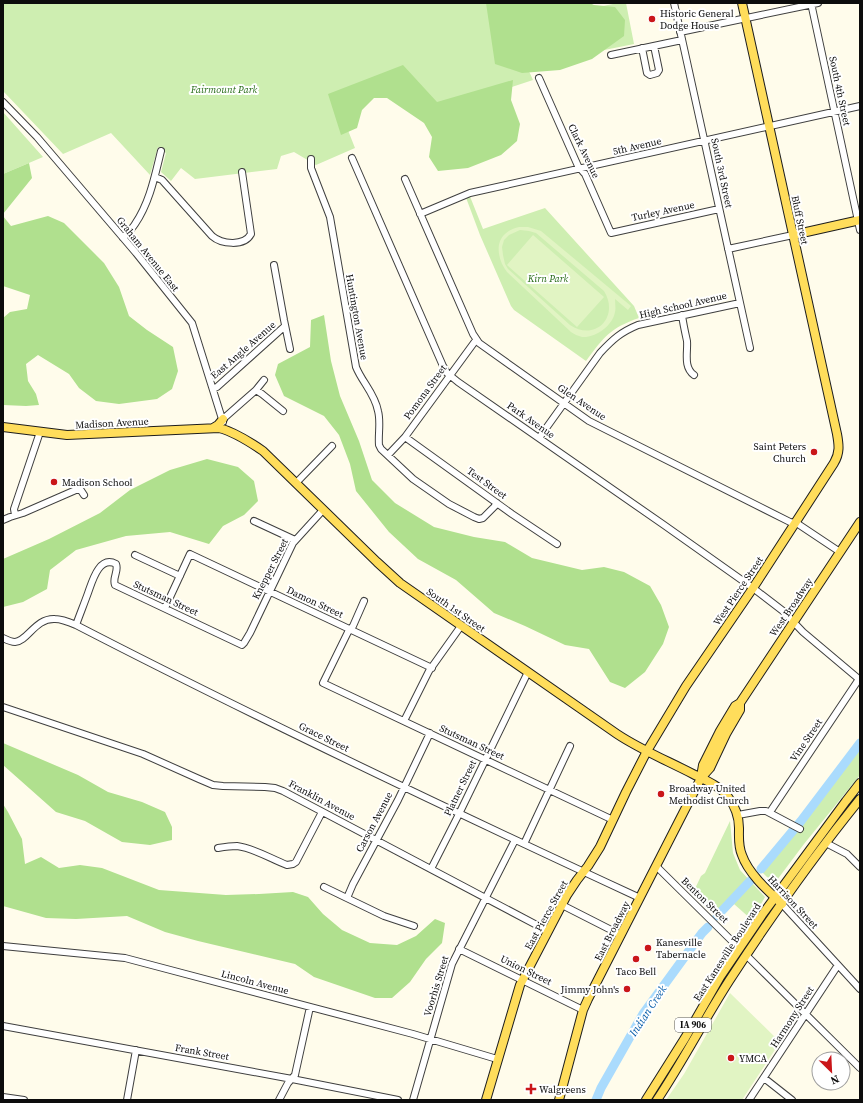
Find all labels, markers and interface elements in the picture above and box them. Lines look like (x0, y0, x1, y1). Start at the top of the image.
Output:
place label: Historic General Dodge House (660, 7, 734, 32)
marker: Historic General Dodge House (647, 14, 657, 24)
street label: South 4th Street (826, 55, 854, 127)
park label: Fairmount Park (190, 83, 258, 96)
street label: Clark Avenue (565, 122, 603, 180)
street label: 5th Avenue (611, 134, 663, 158)
street label: South 3rd Street (708, 137, 736, 210)
street label: Bluff Street (788, 194, 812, 246)
street label: Turley Avenue (630, 198, 696, 224)
street label: Graham Avenue East (114, 214, 183, 295)
park label: Kirn Park (527, 272, 569, 285)
street label: Huntington Avenue (343, 273, 371, 361)
street label: High School Avenue (638, 289, 728, 321)
street label: East Angle Avenue (208, 318, 278, 382)
street label: Pomona Street (401, 361, 450, 422)
street label: Glen Avenue (555, 381, 609, 423)
street label: Park Avenue (504, 399, 558, 441)
street label: Madison Avenue (75, 415, 149, 431)
place label: Saint Peters Church (754, 440, 806, 465)
marker: Saint Peters Church (809, 447, 819, 457)
street label: Test Street (464, 464, 510, 502)
place label: Madison School (62, 476, 133, 489)
marker: Madison School (49, 477, 59, 487)
street label: Knepper Street (249, 536, 291, 602)
street label: West Pierce Street (710, 553, 766, 628)
street label: West Broadway (767, 574, 816, 639)
street label: Stutsman Street (132, 577, 201, 619)
street label: Damon Street (285, 583, 346, 621)
street label: South 1st Street (424, 585, 488, 635)
street label: Vine Street (787, 716, 825, 764)
street label: Grace Street (297, 719, 352, 755)
street label: Stutsman Street (438, 721, 507, 763)
street label: Platner Street (441, 757, 479, 818)
street label: Franklin Avenue (287, 777, 357, 823)
place label: Broadway United Methodist Church (669, 782, 749, 807)
marker: Broadway United Methodist Church (656, 789, 666, 799)
street label: Carson Avenue (353, 790, 395, 854)
street label: Harrison Street (765, 873, 822, 932)
street label: Benton Street (679, 874, 732, 926)
street label: East Pierce Street (522, 877, 571, 952)
street label: East Broadway (591, 898, 633, 963)
street label: East Kanesville Boulevard (690, 900, 764, 1004)
place label: Kanesville Tabernacle (656, 936, 706, 961)
marker: Kanesville Tabernacle (643, 943, 653, 953)
street label: Union Street (498, 952, 555, 988)
street label: Voorhis Street (421, 953, 452, 1018)
marker: Taco Bell (631, 954, 641, 964)
place label: Taco Bell (616, 965, 656, 978)
street label: Lincoln Avenue (220, 967, 290, 997)
water label: Indian Creek (625, 982, 671, 1040)
place label: Jimmy John's (560, 983, 619, 996)
street label: Harmony Street (767, 983, 817, 1050)
marker: Jimmy John's (622, 984, 632, 994)
road number: IA 906 (675, 1018, 711, 1032)
street label: Frank Street (174, 1041, 231, 1063)
north arrow (811, 1051, 851, 1091)
place label: YMCA (739, 1052, 767, 1065)
marker: YMCA (726, 1053, 736, 1063)
text: N (828, 1071, 842, 1088)
place label: Walgreens (539, 1083, 586, 1096)
marker: Walgreens (526, 1084, 536, 1094)

